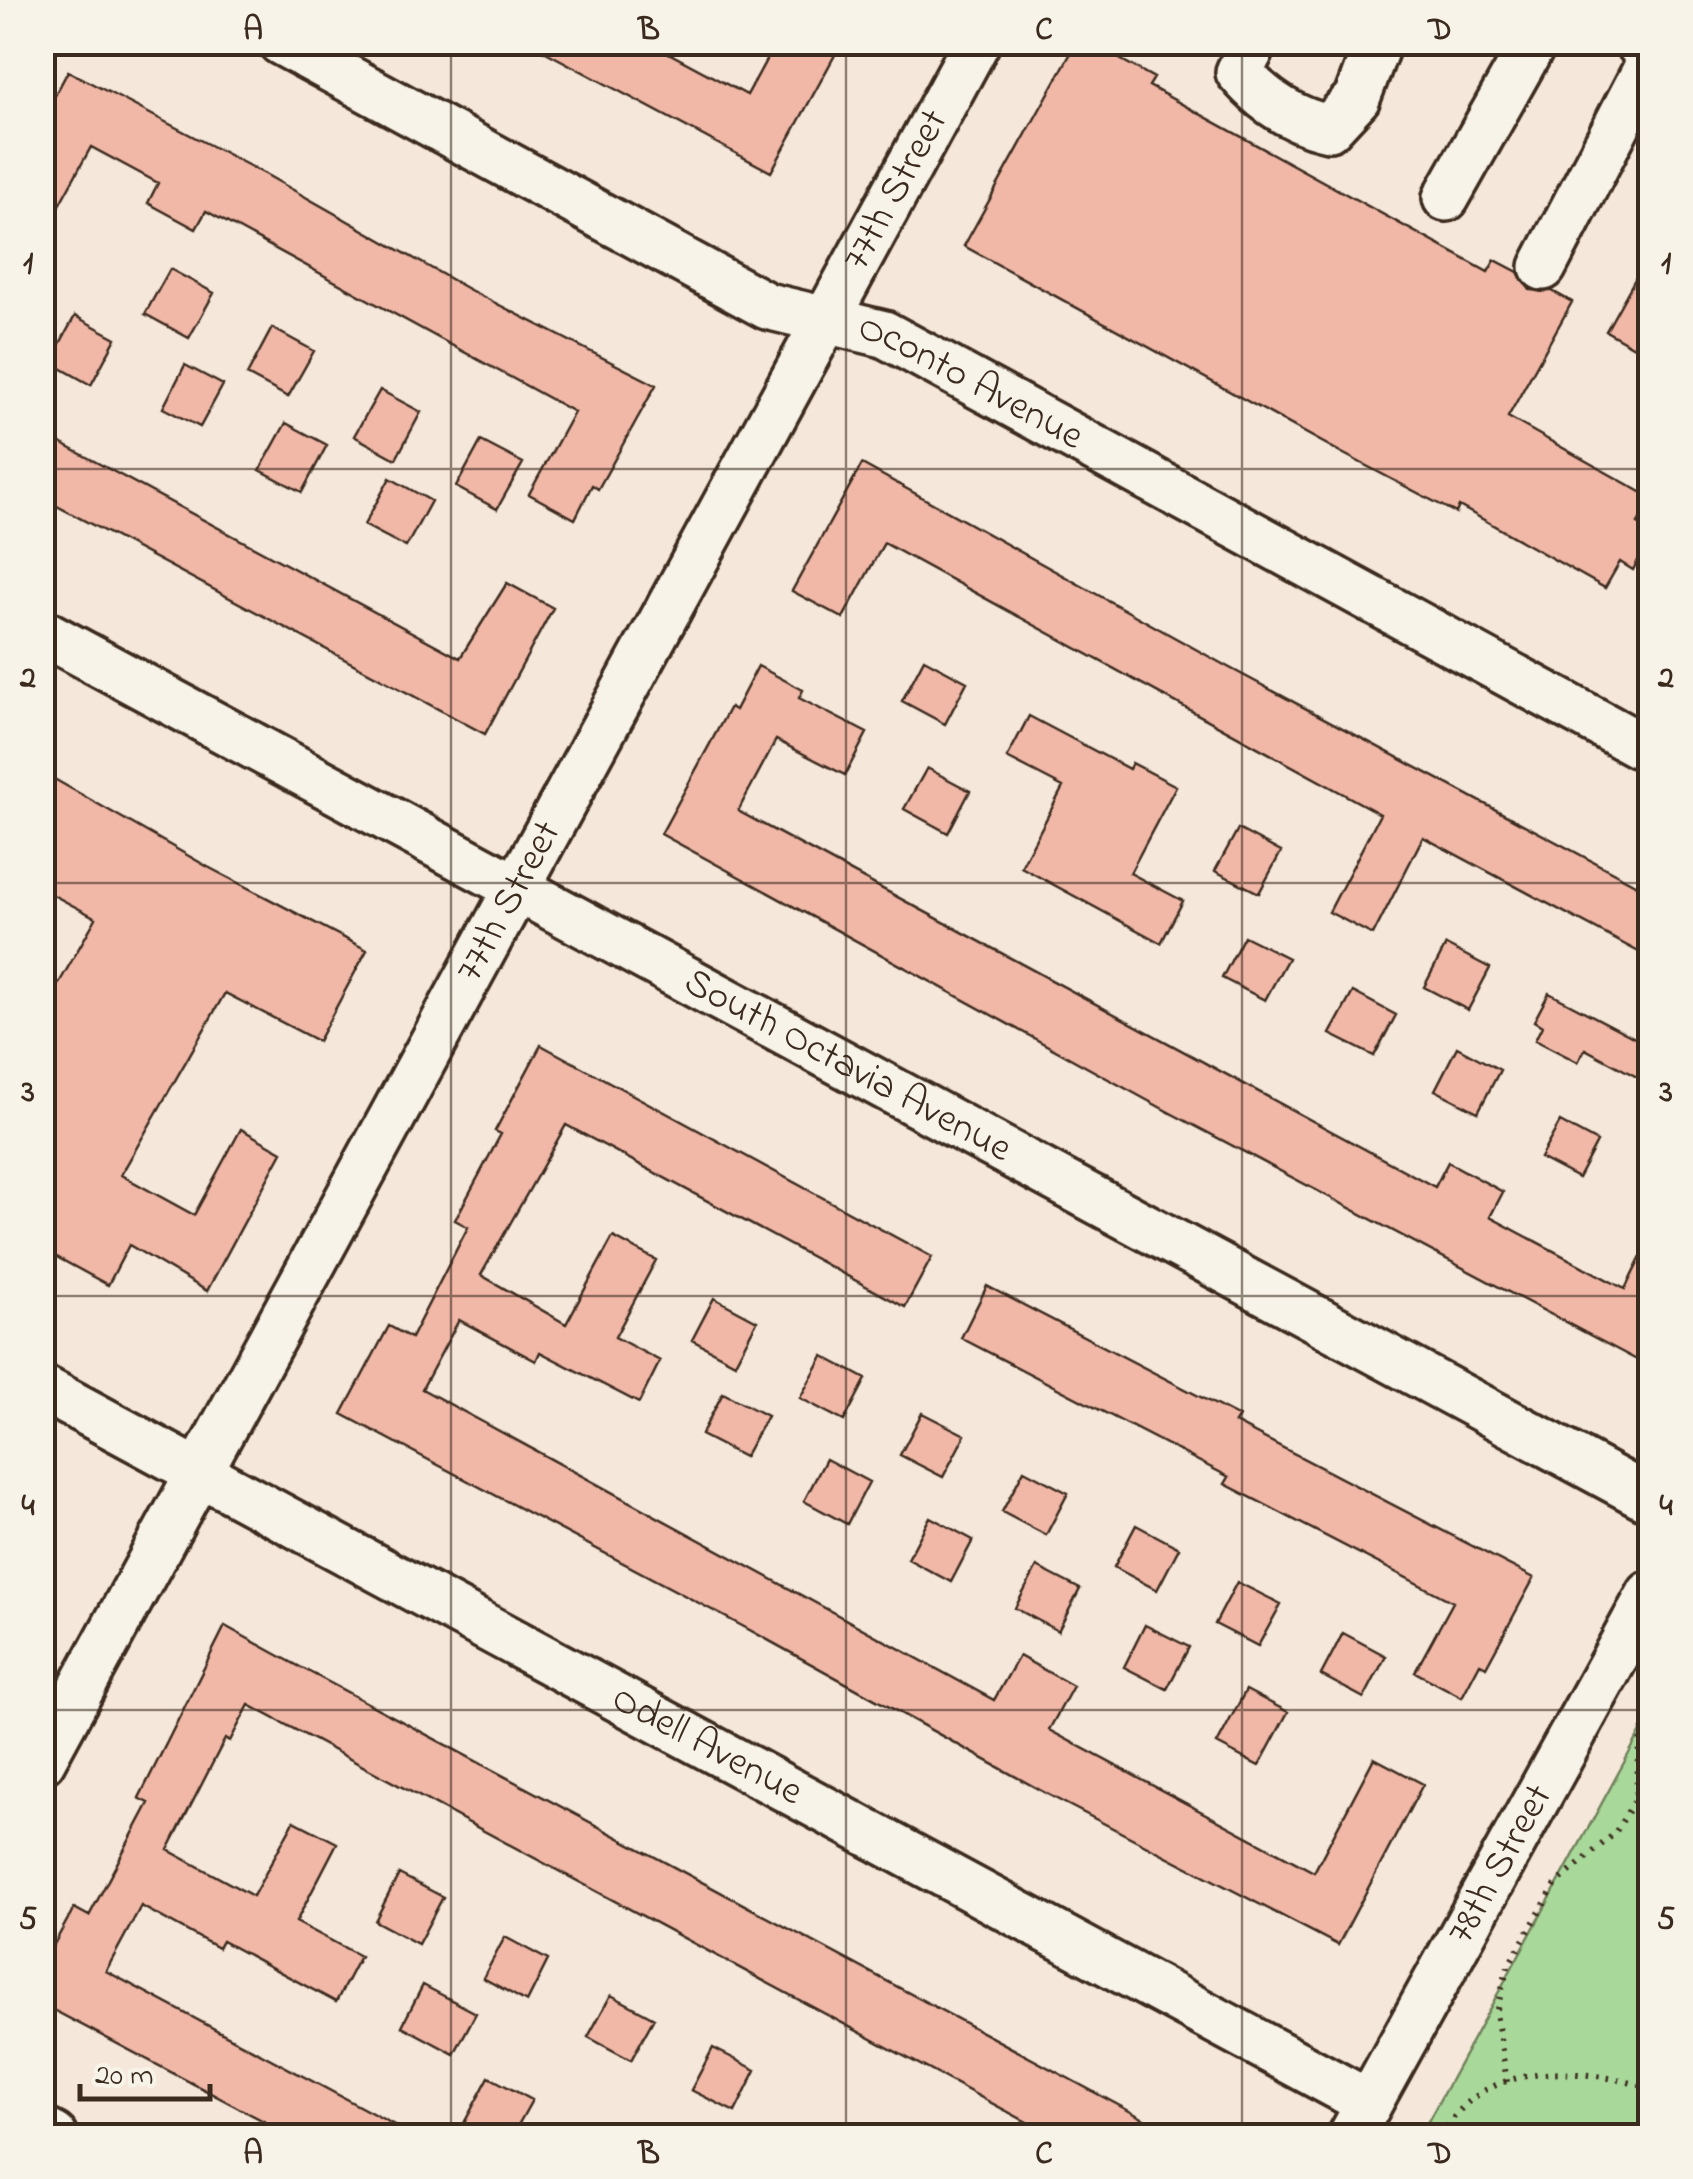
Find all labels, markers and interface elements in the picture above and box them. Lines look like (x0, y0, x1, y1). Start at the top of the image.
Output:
text: A (243, 8, 263, 55)
text: B (636, 8, 660, 55)
text: C (1035, 8, 1053, 55)
text: D (1426, 8, 1452, 55)
street label: 77th Street (828, 99, 964, 282)
text: 1 (23, 242, 33, 289)
text: 1 (1661, 242, 1671, 289)
street label: Oconto Avenue (852, 299, 1094, 467)
text: 2 (19, 656, 36, 703)
text: 2 (1657, 656, 1674, 703)
street label: 77th Street (441, 810, 577, 993)
street label: South Octavia Avenue (673, 954, 1022, 1179)
text: 3 (20, 1070, 35, 1117)
text: 3 (1658, 1070, 1673, 1117)
text: 4 (21, 1484, 35, 1531)
text: 4 (1659, 1484, 1673, 1531)
street label: Odell Avenue (600, 1670, 813, 1822)
street label: 78th Street (1433, 1774, 1569, 1955)
text: 5 (19, 1897, 37, 1944)
text: 5 (1657, 1897, 1675, 1944)
scale bar (80, 2039, 210, 2101)
text: 20 m (95, 2055, 154, 2099)
text: A (243, 2132, 263, 2179)
text: B (636, 2132, 660, 2179)
text: C (1035, 2132, 1053, 2179)
text: D (1426, 2132, 1452, 2179)

